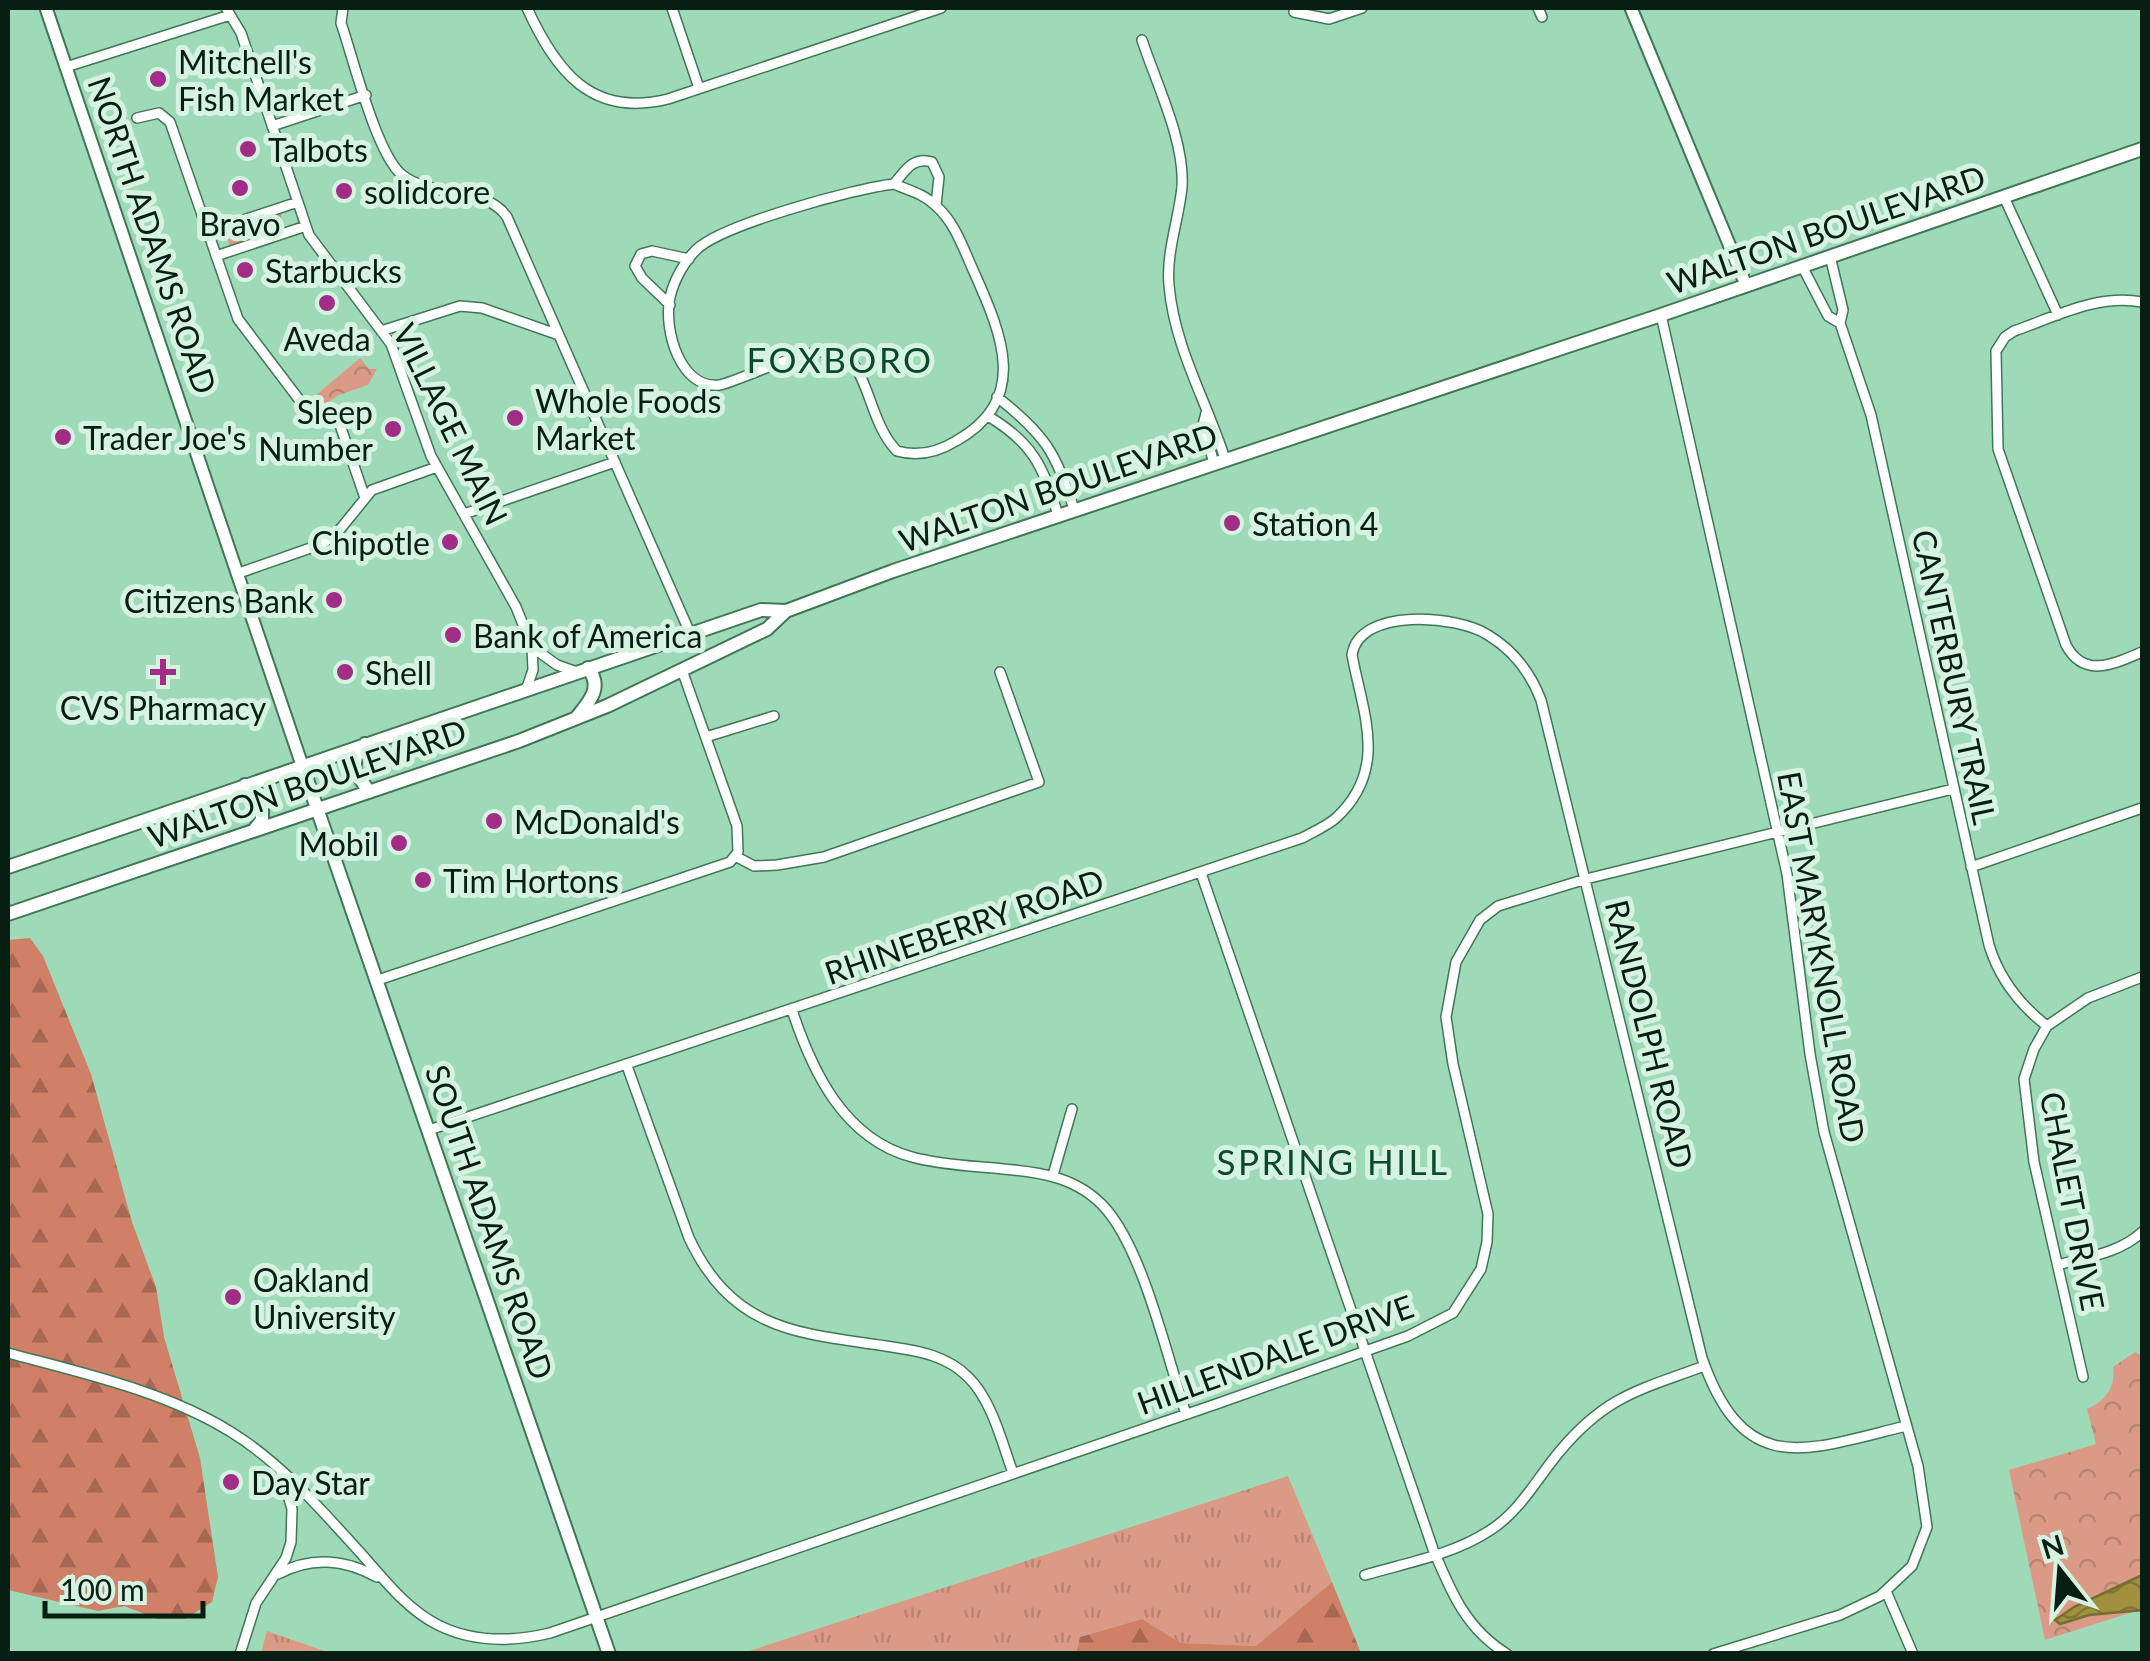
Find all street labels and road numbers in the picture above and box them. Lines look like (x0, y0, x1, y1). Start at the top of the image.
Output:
street label: NORTH ADAMS ROAD (80, 71, 226, 399)
street label: WALTON BOULEVARD (1662, 156, 1990, 302)
street label: VILLAGE MAIN (385, 317, 517, 531)
street label: WALTON BOULEVARD (894, 414, 1222, 560)
street label: CANTERBURY TRAIL (1905, 526, 2005, 828)
street label: WALTON BOULEVARD (143, 710, 471, 856)
street label: EAST MARYKNOLL ROAD (1770, 768, 1874, 1146)
street label: RHINEBERRY ROAD (819, 860, 1109, 992)
street label: RANDOLPH ROAD (1598, 896, 1702, 1172)
street label: SOUTH ADAMS ROAD (418, 1060, 562, 1384)
street label: CHALET DRIVE (2033, 1088, 2113, 1314)
street label: HILLENDALE DRIVE (1132, 1286, 1418, 1422)

